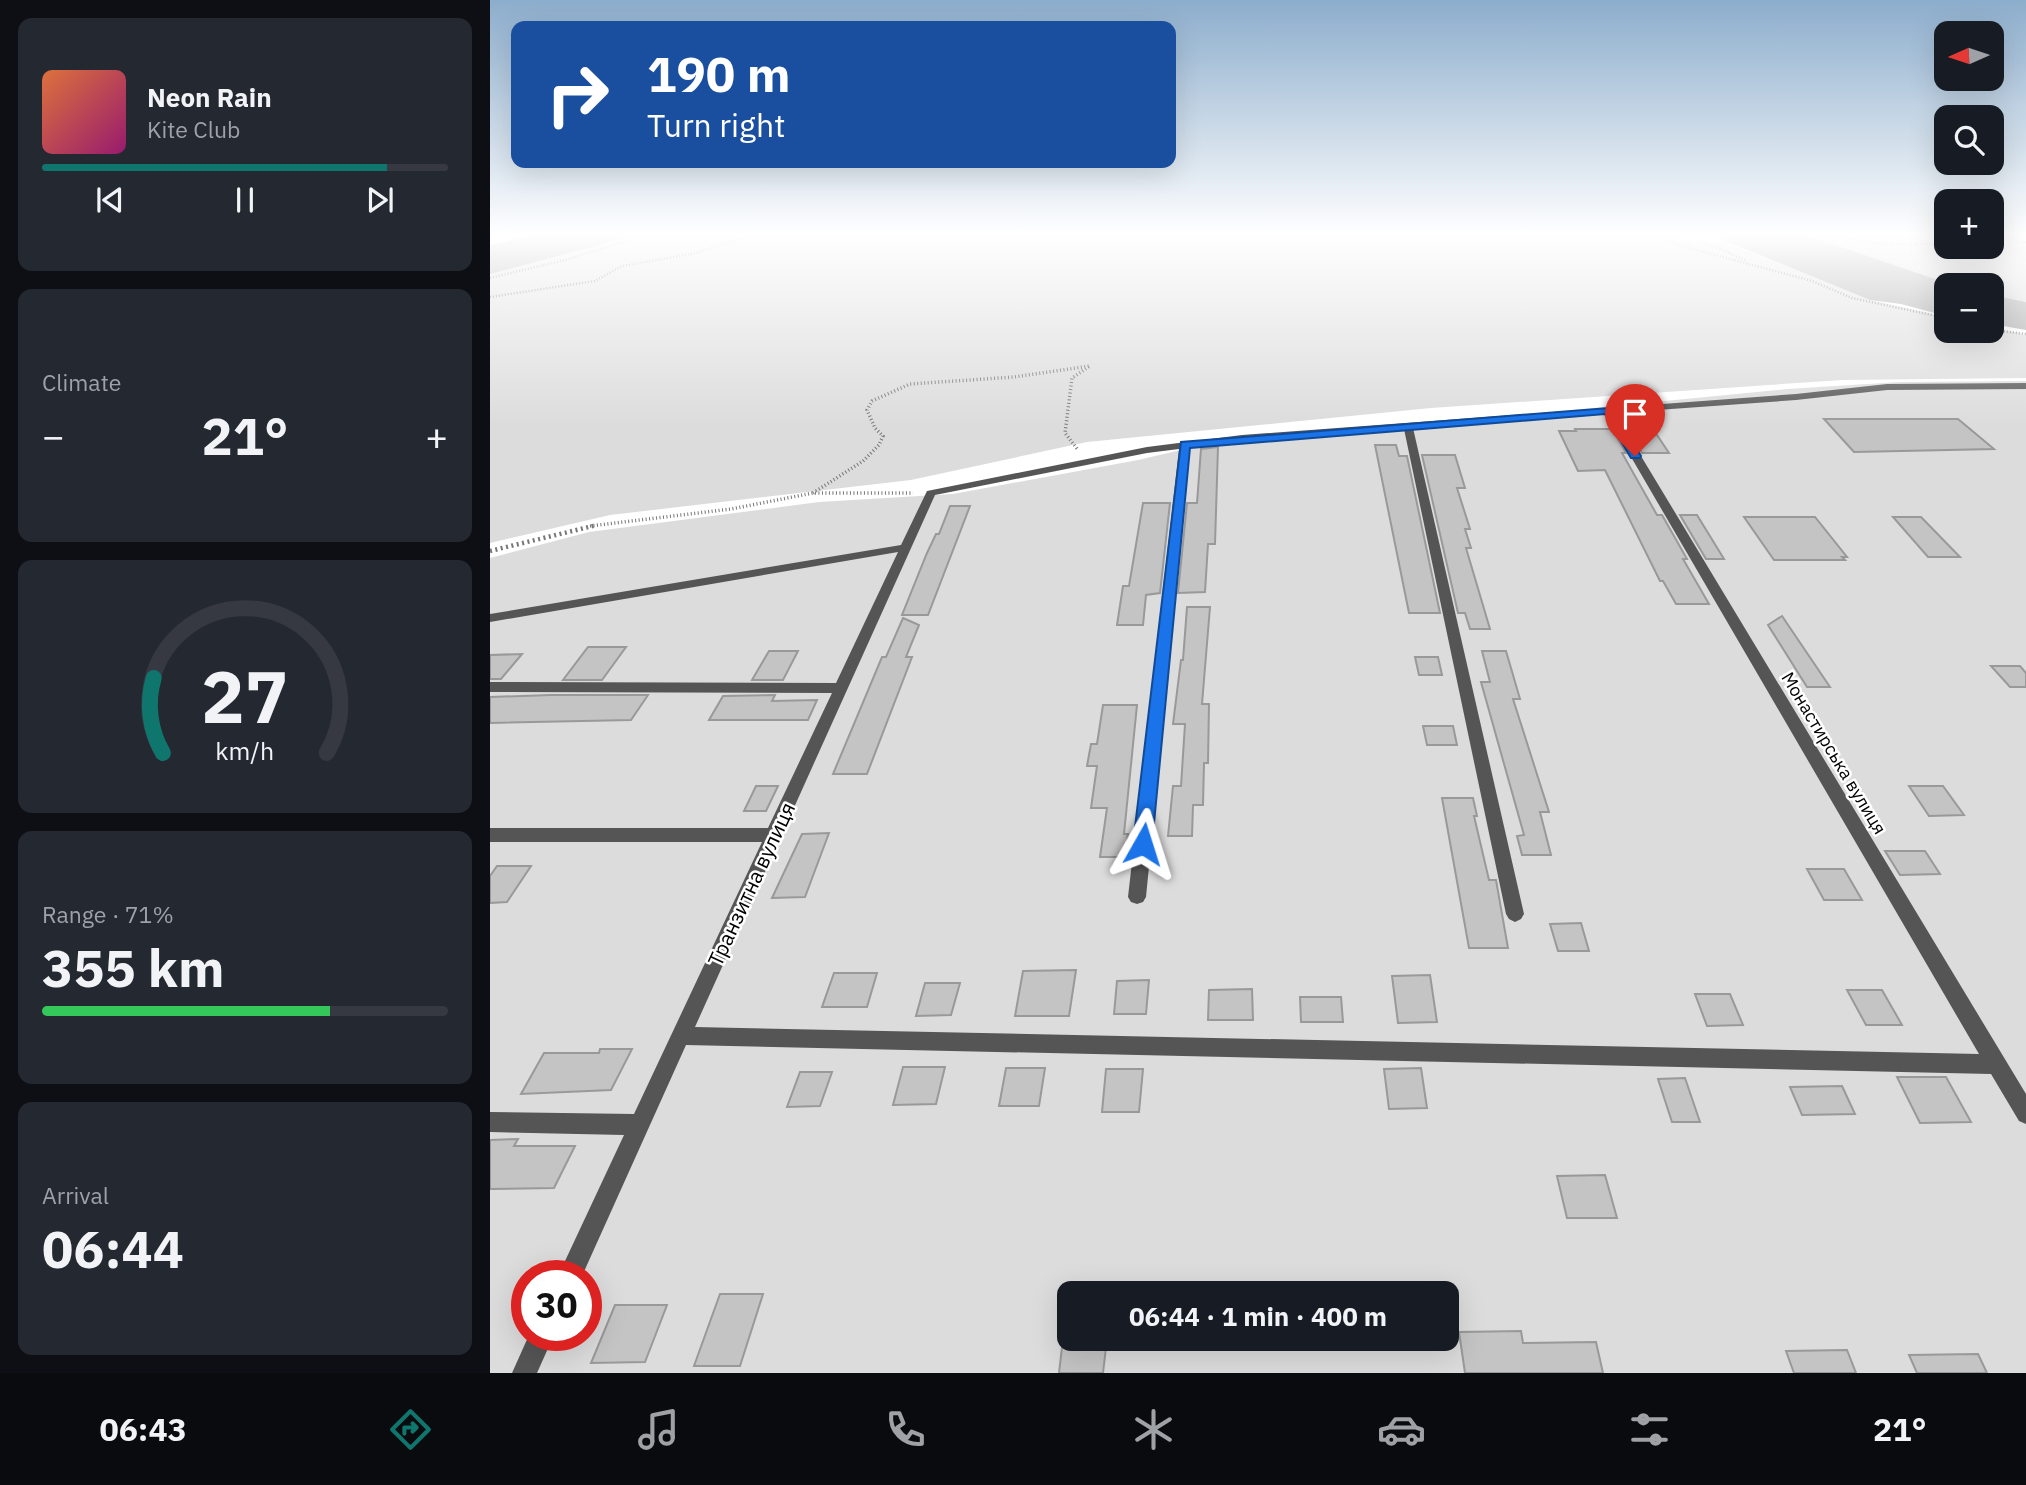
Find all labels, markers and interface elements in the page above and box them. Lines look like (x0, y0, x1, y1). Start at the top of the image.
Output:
north arrow (1934, 21, 2004, 91)
map controls (1934, 21, 2004, 343)
text: 190 m (647, 42, 791, 105)
icon: right (532, 49, 623, 140)
text: Neon Rain (147, 80, 272, 114)
text: Turn right (647, 104, 785, 146)
button: search (1934, 105, 2004, 175)
text: Kite Club (147, 114, 240, 144)
icon: previous (91, 181, 129, 219)
icon: pause (226, 181, 264, 219)
icon: next (361, 181, 399, 219)
button: + (1934, 189, 2004, 259)
button: − (1934, 273, 2004, 343)
text: Climate (42, 367, 121, 397)
pin (1605, 384, 1665, 456)
icon: arrive (1616, 395, 1654, 433)
text: 21° (202, 402, 288, 469)
text: − (42, 411, 65, 460)
text: + (425, 411, 448, 460)
text: 27 (201, 648, 289, 743)
street label: Монастирська вулиця (1776, 668, 1892, 838)
text: km/h (216, 733, 274, 766)
street label: Транзитна вулиця (701, 797, 801, 971)
position arrow (1106, 807, 1180, 881)
text: Range · 71% (42, 899, 174, 929)
text: 355 km (42, 934, 224, 1001)
text: Arrival (42, 1180, 109, 1210)
text: 06:44 (42, 1215, 184, 1282)
speed limit sign: 30 (511, 1260, 602, 1351)
text: 06:44 · 1 min · 400 m (1129, 1299, 1387, 1333)
icon: directions (386, 1405, 435, 1454)
icon: music (634, 1405, 683, 1454)
icon: phone (881, 1405, 930, 1454)
icon: climate (1129, 1405, 1178, 1454)
icon: car (1377, 1405, 1426, 1454)
icon: filters (1625, 1405, 1674, 1454)
text: 06:43 (99, 1408, 187, 1450)
text: 21° (1873, 1408, 1927, 1450)

